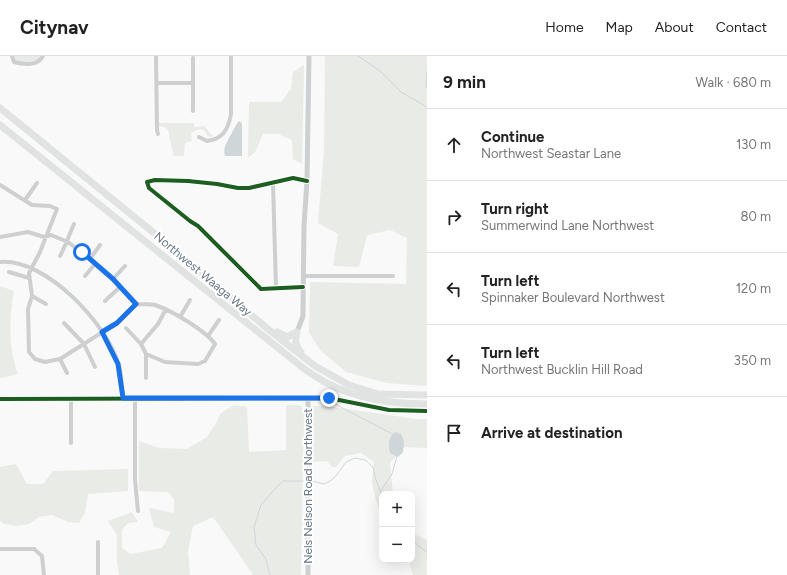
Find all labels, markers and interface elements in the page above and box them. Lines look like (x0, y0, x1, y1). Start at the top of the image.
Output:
text: Citynav (20, 16, 89, 39)
text: Home (545, 19, 584, 36)
text: Map (606, 19, 633, 36)
text: About (655, 19, 694, 36)
text: Contact (716, 19, 767, 36)
text: 9 min (443, 72, 486, 92)
text: Walk · 680 m (696, 75, 771, 90)
text: Continue (481, 128, 544, 146)
icon: ahead (443, 134, 465, 156)
text: 130 m (736, 137, 771, 152)
text: Northwest Seastar Lane (481, 146, 621, 161)
text: Turn right (481, 200, 549, 218)
icon: right (443, 206, 465, 228)
text: 80 m (740, 209, 771, 224)
text: Summerwind Lane Northwest (481, 218, 654, 233)
street label: Northwest Waaga Way (151, 229, 255, 319)
route start (73, 243, 91, 261)
text: Turn left (481, 272, 539, 290)
icon: left (443, 278, 465, 300)
text: 120 m (736, 281, 771, 296)
text: Spinnaker Boulevard Northwest (481, 290, 665, 305)
text: Turn left (481, 344, 539, 362)
icon: left (443, 350, 465, 372)
text: 350 m (734, 353, 771, 368)
text: Northwest Bucklin Hill Road (481, 362, 643, 377)
route end (320, 389, 338, 407)
street label: Nels Nelson Road Northwest (301, 408, 315, 564)
icon: arrive (443, 422, 465, 444)
text: Arrive at destination (481, 424, 622, 442)
map controls (379, 491, 415, 563)
button: + (379, 491, 415, 527)
button: − (379, 527, 415, 563)

